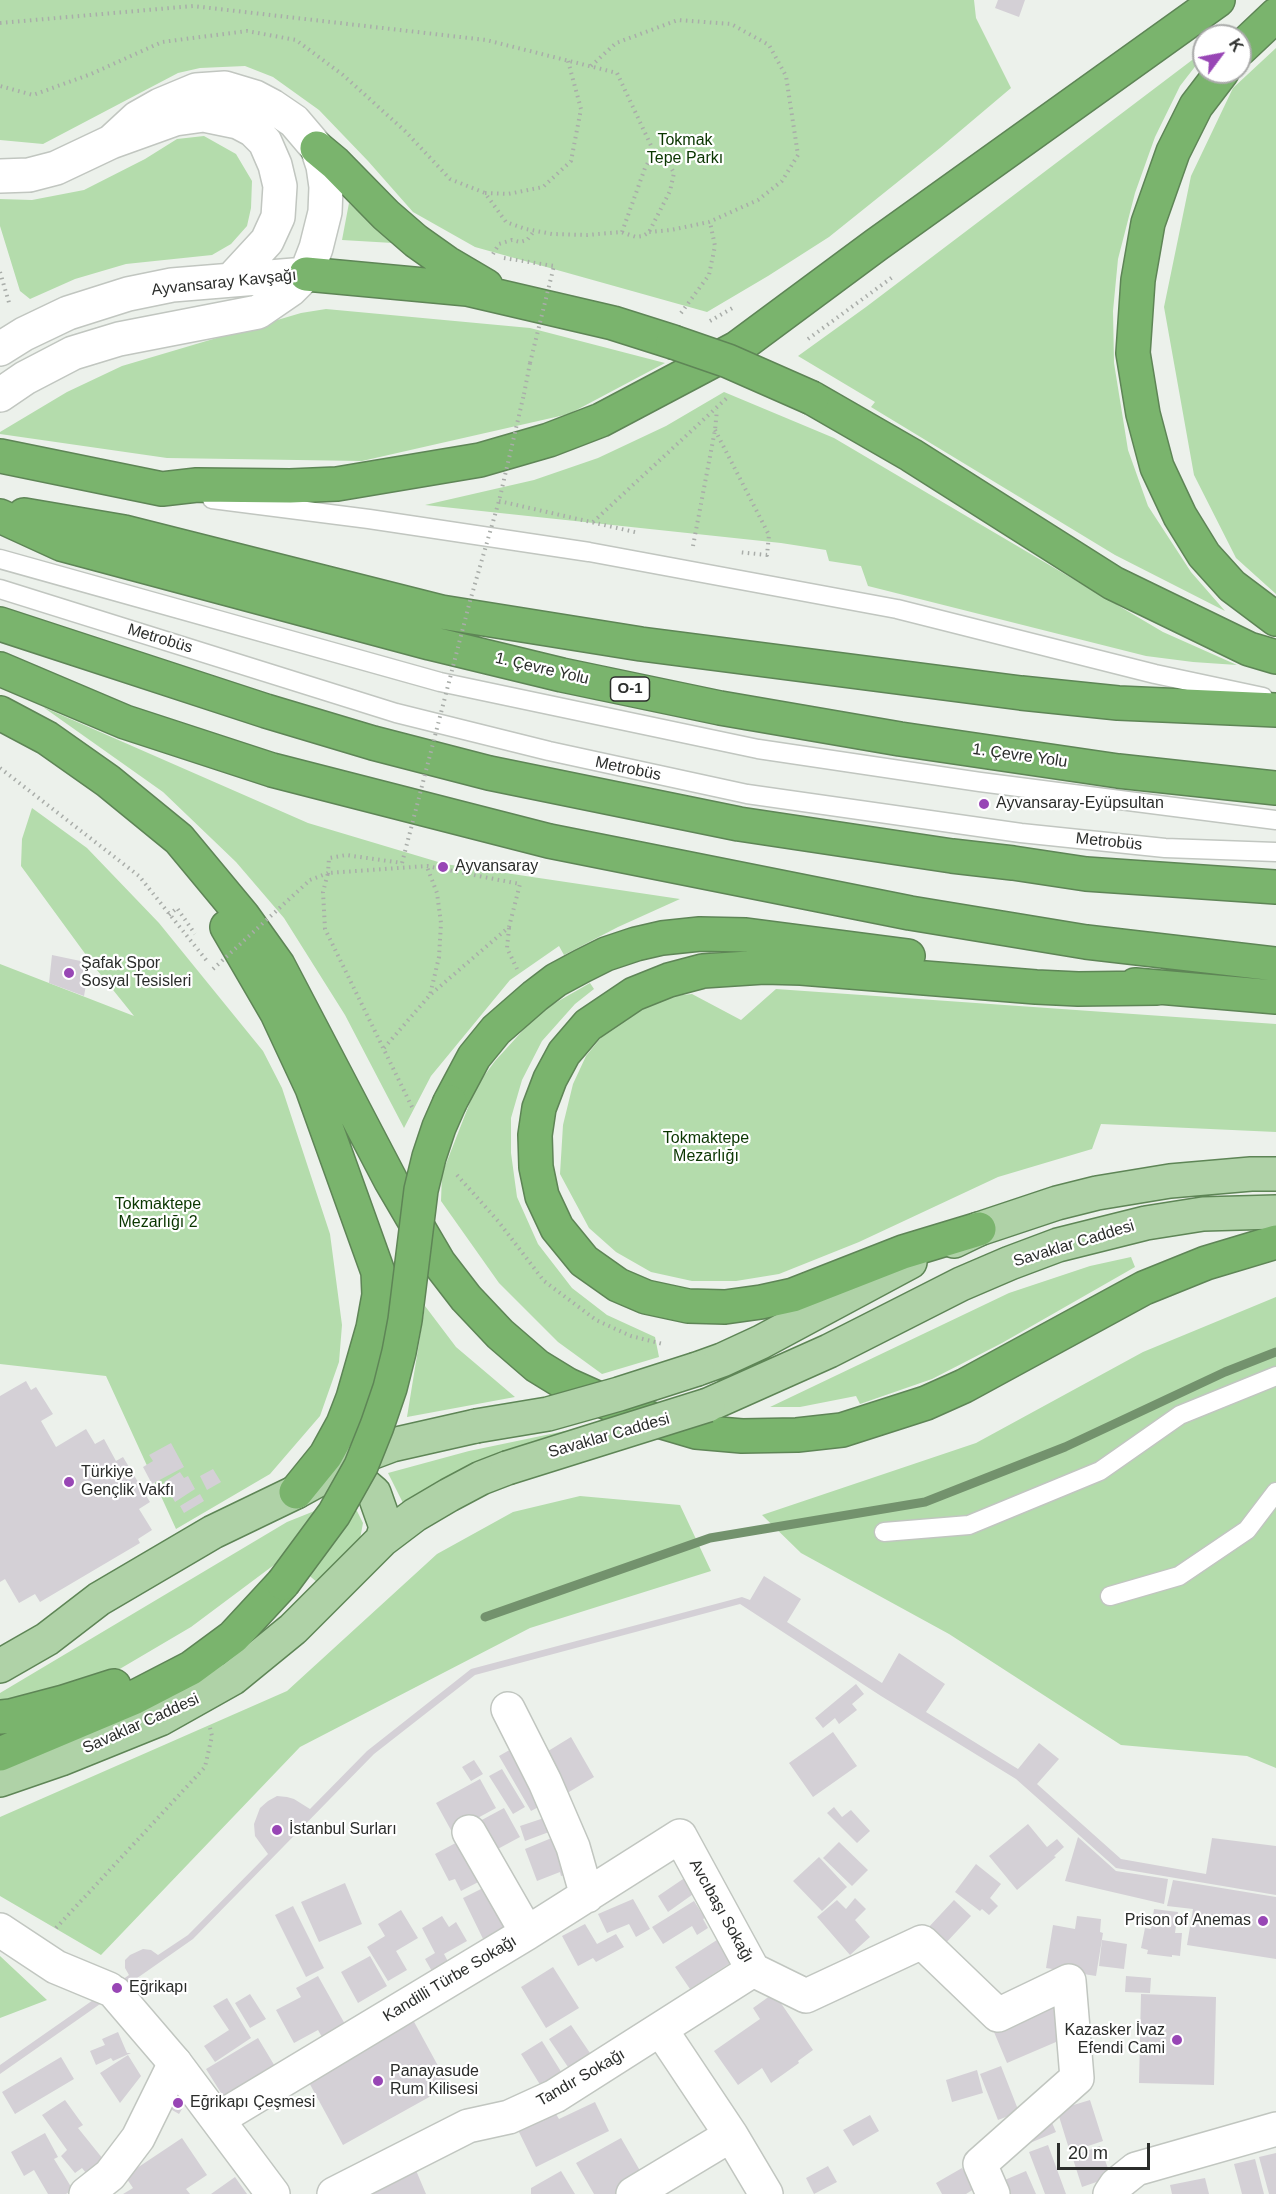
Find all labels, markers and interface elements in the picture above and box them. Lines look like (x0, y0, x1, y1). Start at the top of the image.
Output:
north arrow (1192, 24, 1252, 84)
text: K (1226, 36, 1246, 55)
park label: Tokmak Tepe Parkı (647, 131, 723, 169)
street label: Ayvansaray Kavşağı (151, 266, 297, 300)
street label: Metrobüs (125, 620, 195, 658)
street label: 1. Çevre Yolu (493, 649, 591, 689)
road number: O-1 (610, 677, 650, 701)
street label: 1. Çevre Yolu (971, 740, 1069, 772)
street label: Metrobüs (593, 753, 663, 785)
place label: Ayvansaray-Eyüpsultan (996, 794, 1164, 814)
marker: Ayvansaray-Eyüpsultan (977, 797, 991, 811)
street label: Metrobüs (1075, 829, 1143, 855)
place label: Ayvansaray (455, 857, 538, 877)
marker: Ayvansaray (436, 860, 450, 874)
place label: Şafak Spor Sosyal Tesisleri (81, 954, 191, 992)
marker: Şafak Spor Sosyal Tesisleri (62, 966, 76, 980)
park label: Tokmaktepe Mezarlığı (663, 1129, 749, 1167)
park label: Tokmaktepe Mezarlığı 2 (115, 1195, 201, 1233)
street label: Savaklar Caddesi (1011, 1216, 1137, 1272)
street label: Savaklar Caddesi (546, 1409, 672, 1463)
place label: Türkiye Gençlik Vakfı (81, 1463, 174, 1501)
marker: Türkiye Gençlik Vakfı (62, 1475, 76, 1489)
street label: Savaklar Caddesi (80, 1690, 202, 1758)
place label: İstanbul Surları (289, 1820, 397, 1840)
marker: İstanbul Surları (270, 1823, 284, 1837)
street label: Avcıbaşı Sokağı (685, 1856, 757, 1966)
place label: Prison of Anemas (1125, 1911, 1251, 1931)
marker: Prison of Anemas (1256, 1914, 1270, 1928)
street label: Kandilli Türbe Sokağı (380, 1932, 520, 2026)
place label: Eğrikapı (129, 1978, 188, 1998)
marker: Eğrikapı (110, 1981, 124, 1995)
place label: Kazasker İvaz Efendi Cami (1065, 2021, 1165, 2059)
marker: Kazasker İvaz Efendi Cami (1170, 2033, 1184, 2047)
street label: Tandır Sokağı (533, 2045, 629, 2111)
place label: Panayasude Rum Kilisesi (390, 2062, 479, 2100)
marker: Panayasude Rum Kilisesi (371, 2074, 385, 2088)
place label: Eğrikapı Çeşmesi (190, 2093, 315, 2113)
marker: Eğrikapı Çeşmesi (171, 2096, 185, 2110)
scale bar (1060, 2131, 1153, 2169)
text: 20 m (1068, 2143, 1108, 2163)

